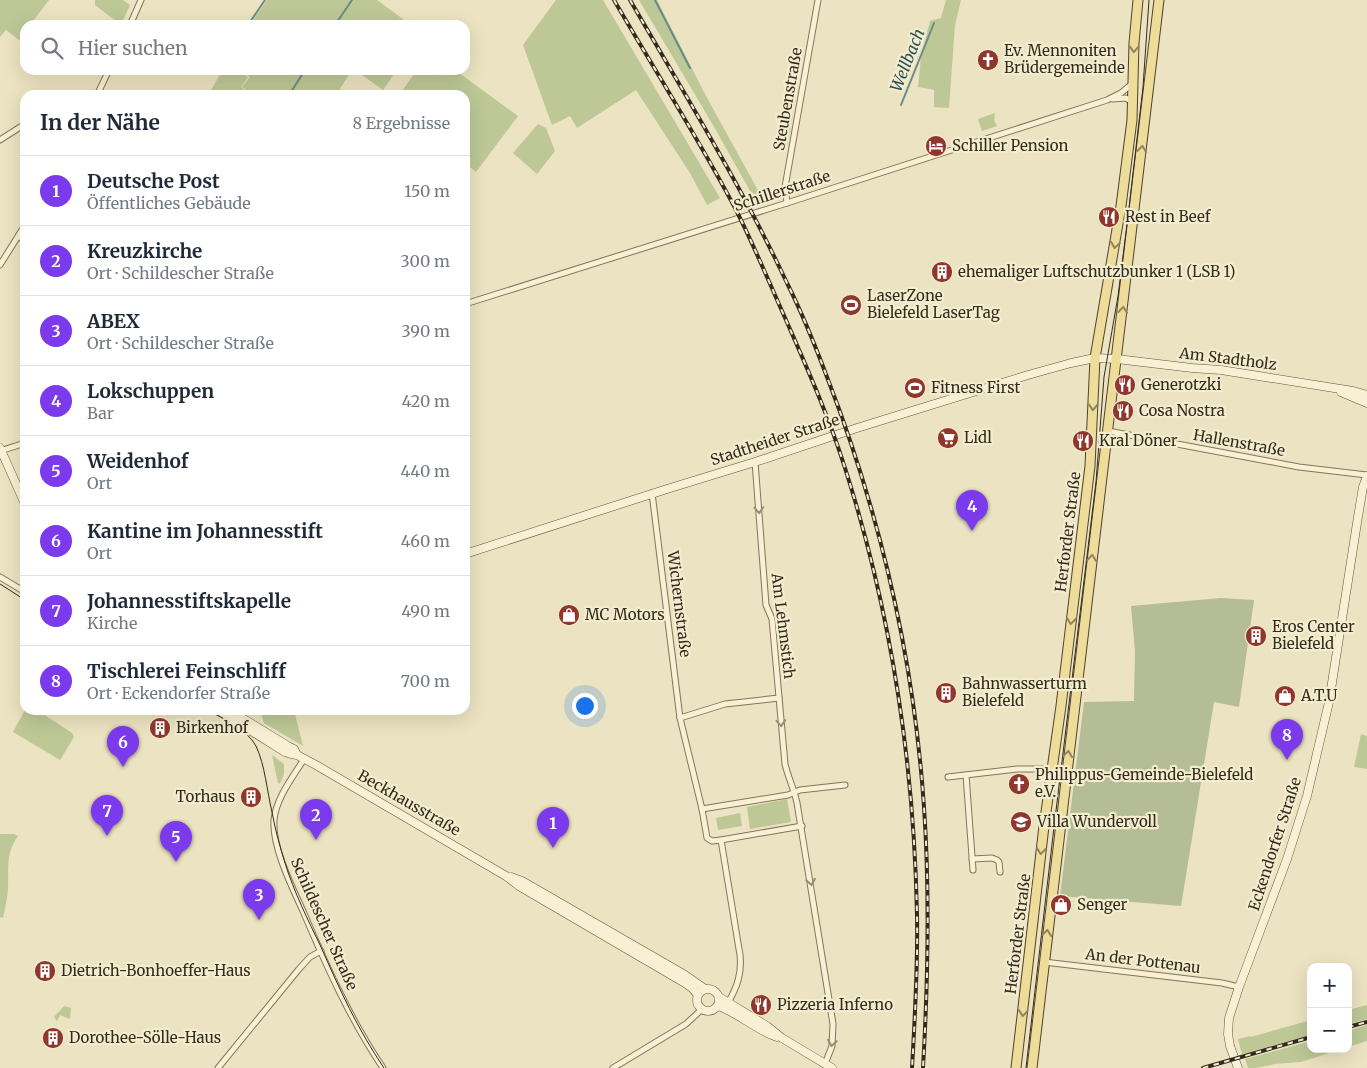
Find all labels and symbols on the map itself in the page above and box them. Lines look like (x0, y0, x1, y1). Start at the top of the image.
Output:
water label: Wellbach (885, 26, 929, 94)
place label: Ev. Mennoniten Brüdergemeinde (1004, 41, 1125, 77)
one-way arrow (1129, 45, 1139, 53)
street label: Steubenstraße (769, 46, 806, 152)
church icon: Ev. Mennoniten Brüdergemeinde (976, 48, 1000, 72)
hotel icon: Schiller Pension (924, 134, 948, 158)
place label: Schiller Pension (952, 136, 1069, 155)
one-way arrow (1136, 144, 1147, 152)
street label: Schillerstraße (731, 166, 833, 215)
restaurant icon: Rest in Beef (1097, 205, 1121, 229)
place label: Rest in Beef (1125, 207, 1212, 226)
one-way arrow (1110, 240, 1120, 249)
building icon: ehemaliger Luftschutzbunker 1 (LSB 1) (930, 260, 954, 284)
place label: ehemaliger Luftschutzbunker 1 (LSB 1) (958, 262, 1236, 281)
place label: LaserZone Bielefeld LaserTag (867, 286, 1000, 322)
sports icon: LaserZone Bielefeld LaserTag (839, 293, 863, 317)
one-way arrow (1117, 306, 1128, 314)
street label: Am Stadtholz (1177, 343, 1278, 374)
restaurant icon: Generotzki (1113, 373, 1137, 397)
place label: Generotzki (1141, 375, 1221, 394)
sports icon: Fitness First (903, 376, 927, 400)
place label: Fitness First (931, 378, 1021, 397)
restaurant icon: Cosa Nostra (1111, 399, 1135, 423)
place label: Cosa Nostra (1139, 401, 1225, 420)
one-way arrow (1088, 403, 1099, 411)
street label: Stadtheider Straße (708, 410, 842, 469)
street label: Hallenstraße (1192, 425, 1287, 460)
supermarket icon: Lidl (936, 426, 960, 450)
place label: Lidl (964, 428, 992, 447)
restaurant icon: Kral Döner (1071, 429, 1095, 453)
place label: Kral Döner (1099, 431, 1178, 450)
street label: Herforder Straße (1051, 470, 1084, 593)
pin: 4 (956, 490, 988, 531)
one-way arrow (753, 507, 764, 515)
street label: Wichernstraße (663, 549, 695, 658)
one-way arrow (1086, 554, 1097, 562)
street label: Am Lehmstich (767, 571, 799, 680)
shop icon: MC Motors (557, 603, 581, 627)
place label: MC Motors (585, 605, 665, 624)
one-way arrow (1066, 617, 1077, 625)
place label: Eros Center Bielefeld (1272, 617, 1355, 653)
building icon: Eros Center Bielefeld (1244, 624, 1268, 648)
place label: Bahnwasserturm Bielefeld (962, 674, 1087, 710)
building icon: Bahnwasserturm Bielefeld (934, 681, 958, 705)
shop icon: A.T.U (1273, 684, 1297, 708)
place label: A.T.U (1300, 686, 1337, 705)
your location (572, 693, 598, 719)
building icon: Birkenhof (148, 716, 172, 740)
place label: Birkenhof (176, 718, 250, 737)
pin: 8 (1271, 719, 1303, 760)
one-way arrow (775, 720, 786, 728)
pin: 6 (107, 726, 139, 767)
one-way arrow (1062, 750, 1073, 758)
street label: Beckhausstraße (354, 765, 464, 840)
place label: Philippus-Gemeinde-Bielefeld e.V. (1035, 765, 1253, 801)
church icon: Philippus-Gemeinde-Bielefeld e.V. (1007, 772, 1031, 796)
street label: Eckendorfer Straße (1244, 774, 1305, 913)
building icon: Torhaus (239, 785, 263, 809)
place label: Torhaus (176, 787, 235, 806)
pin: 7 (91, 795, 123, 836)
pin: 2 (300, 799, 332, 840)
pin: 1 (537, 807, 569, 848)
school or university icon: Villa Wundervoll (1009, 810, 1033, 834)
place label: Villa Wundervoll (1036, 812, 1157, 831)
pin: 5 (160, 821, 192, 862)
one-way arrow (1036, 848, 1047, 856)
street label: Schildescher Straße (287, 855, 362, 993)
street label: Herforder Straße (1001, 872, 1034, 995)
one-way arrow (805, 878, 815, 887)
pin: 3 (243, 879, 275, 920)
shop icon: Senger (1049, 893, 1073, 917)
place label: Senger (1077, 895, 1127, 914)
one-way arrow (1041, 928, 1052, 936)
street label: An der Pottenau (1083, 944, 1202, 977)
building icon: Dietrich-Bonhoeffer-Haus (33, 959, 57, 983)
place label: Dietrich-Bonhoeffer-Haus (61, 961, 251, 980)
restaurant icon: Pizzeria Inferno (749, 993, 773, 1017)
place label: Pizzeria Inferno (777, 995, 893, 1014)
one-way arrow (1017, 1009, 1028, 1017)
building icon: Dorothee-Sölle-Haus (41, 1026, 65, 1050)
place label: Dorothee-Sölle-Haus (69, 1028, 221, 1047)
one-way arrow (827, 1038, 837, 1047)

